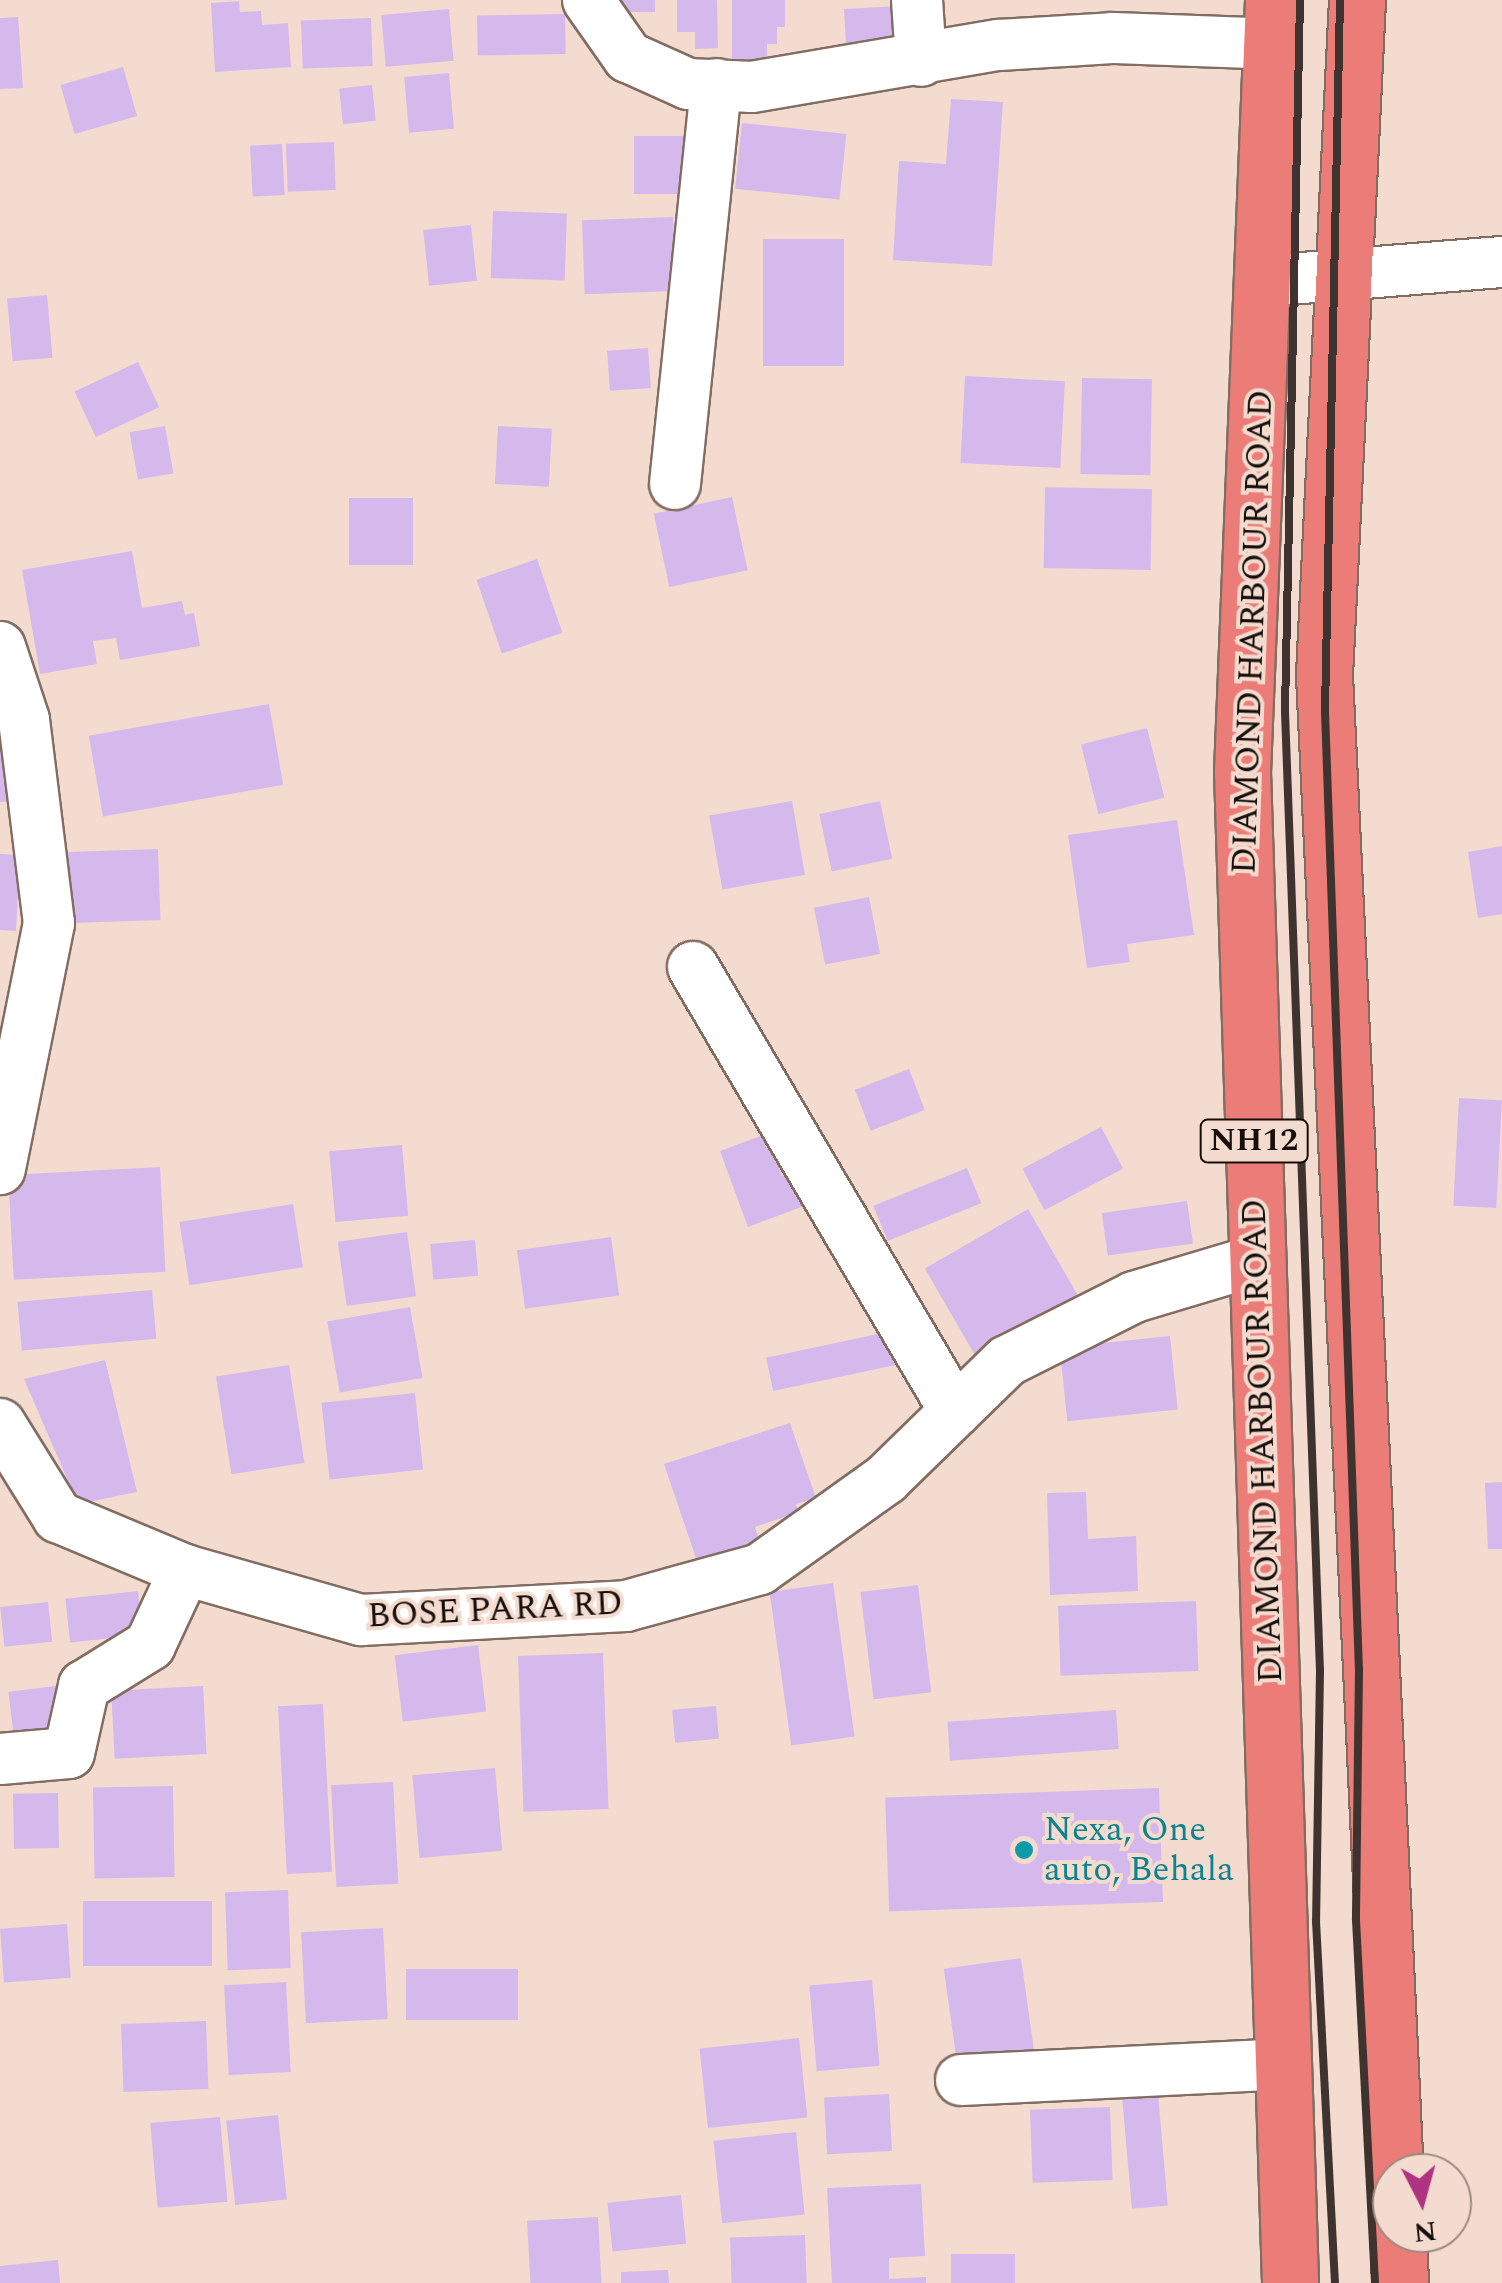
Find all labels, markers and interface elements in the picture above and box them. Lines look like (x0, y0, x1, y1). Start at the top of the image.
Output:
street label: DIAMOND HARBOUR ROAD (1224, 389, 1282, 875)
road number: NH12 (1199, 1114, 1309, 1168)
street label: DIAMOND HARBOUR ROAD (1234, 1198, 1292, 1684)
street label: BOSE PARA RD (366, 1582, 624, 1638)
place label: Nexa, One auto, Behala (1044, 1809, 1234, 1891)
marker: Nexa, One auto, Behala (1013, 1839, 1035, 1861)
north arrow (1372, 2153, 1472, 2253)
text: N (1411, 2209, 1439, 2254)

